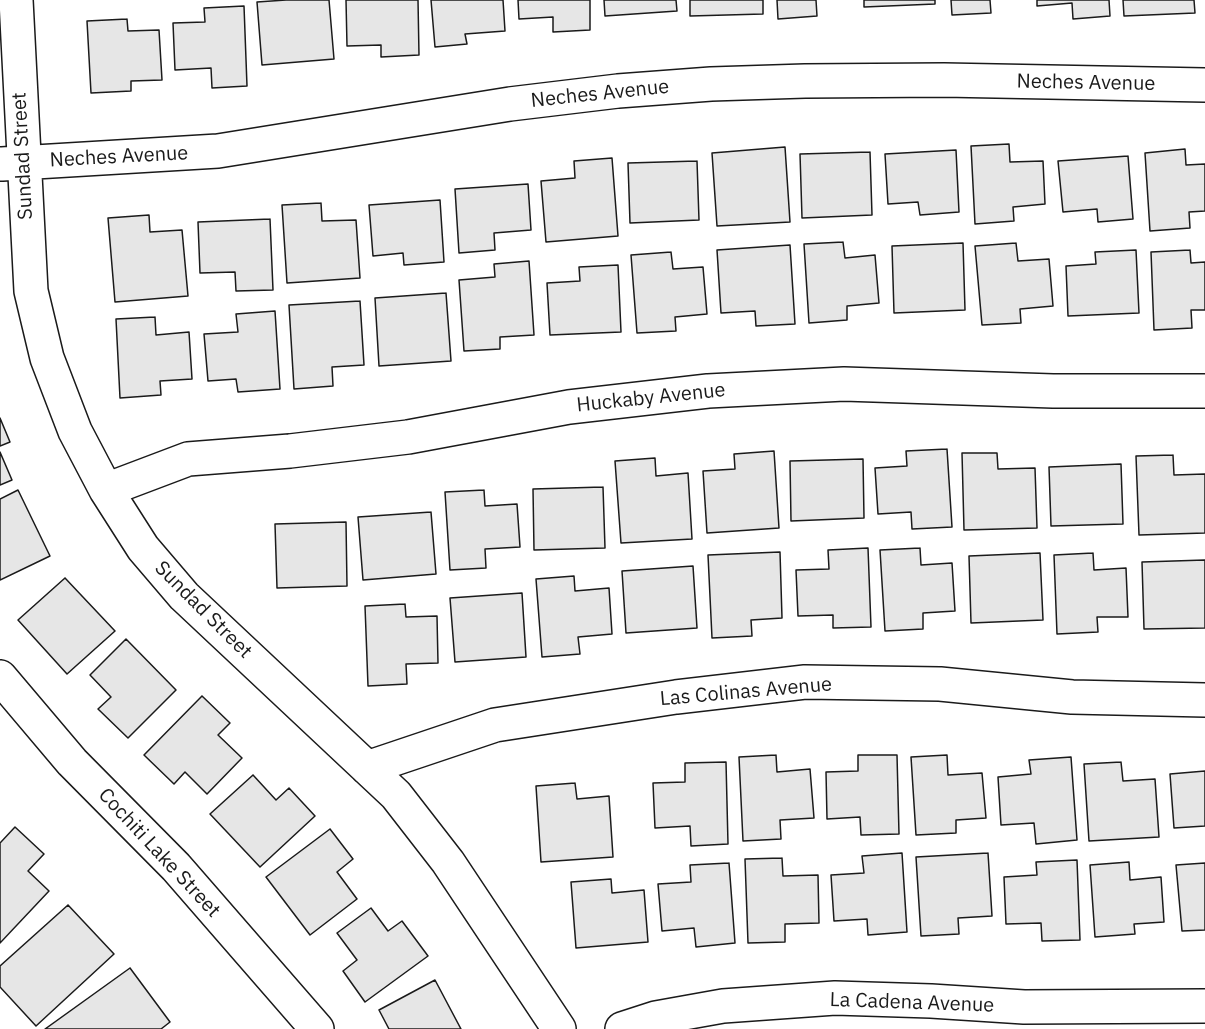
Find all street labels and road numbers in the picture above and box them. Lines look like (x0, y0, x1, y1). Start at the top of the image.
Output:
street label: Neches Avenue (1016, 70, 1156, 96)
street label: Neches Avenue (530, 75, 670, 113)
street label: Sundad Street (8, 92, 38, 220)
street label: Neches Avenue (49, 141, 189, 173)
street label: Huckaby Avenue (575, 378, 727, 418)
street label: Sundad Street (149, 556, 257, 664)
street label: Las Colinas Avenue (659, 673, 833, 711)
street label: Cochiti Lake Street (93, 783, 225, 923)
street label: La Cadena Avenue (829, 988, 995, 1018)

